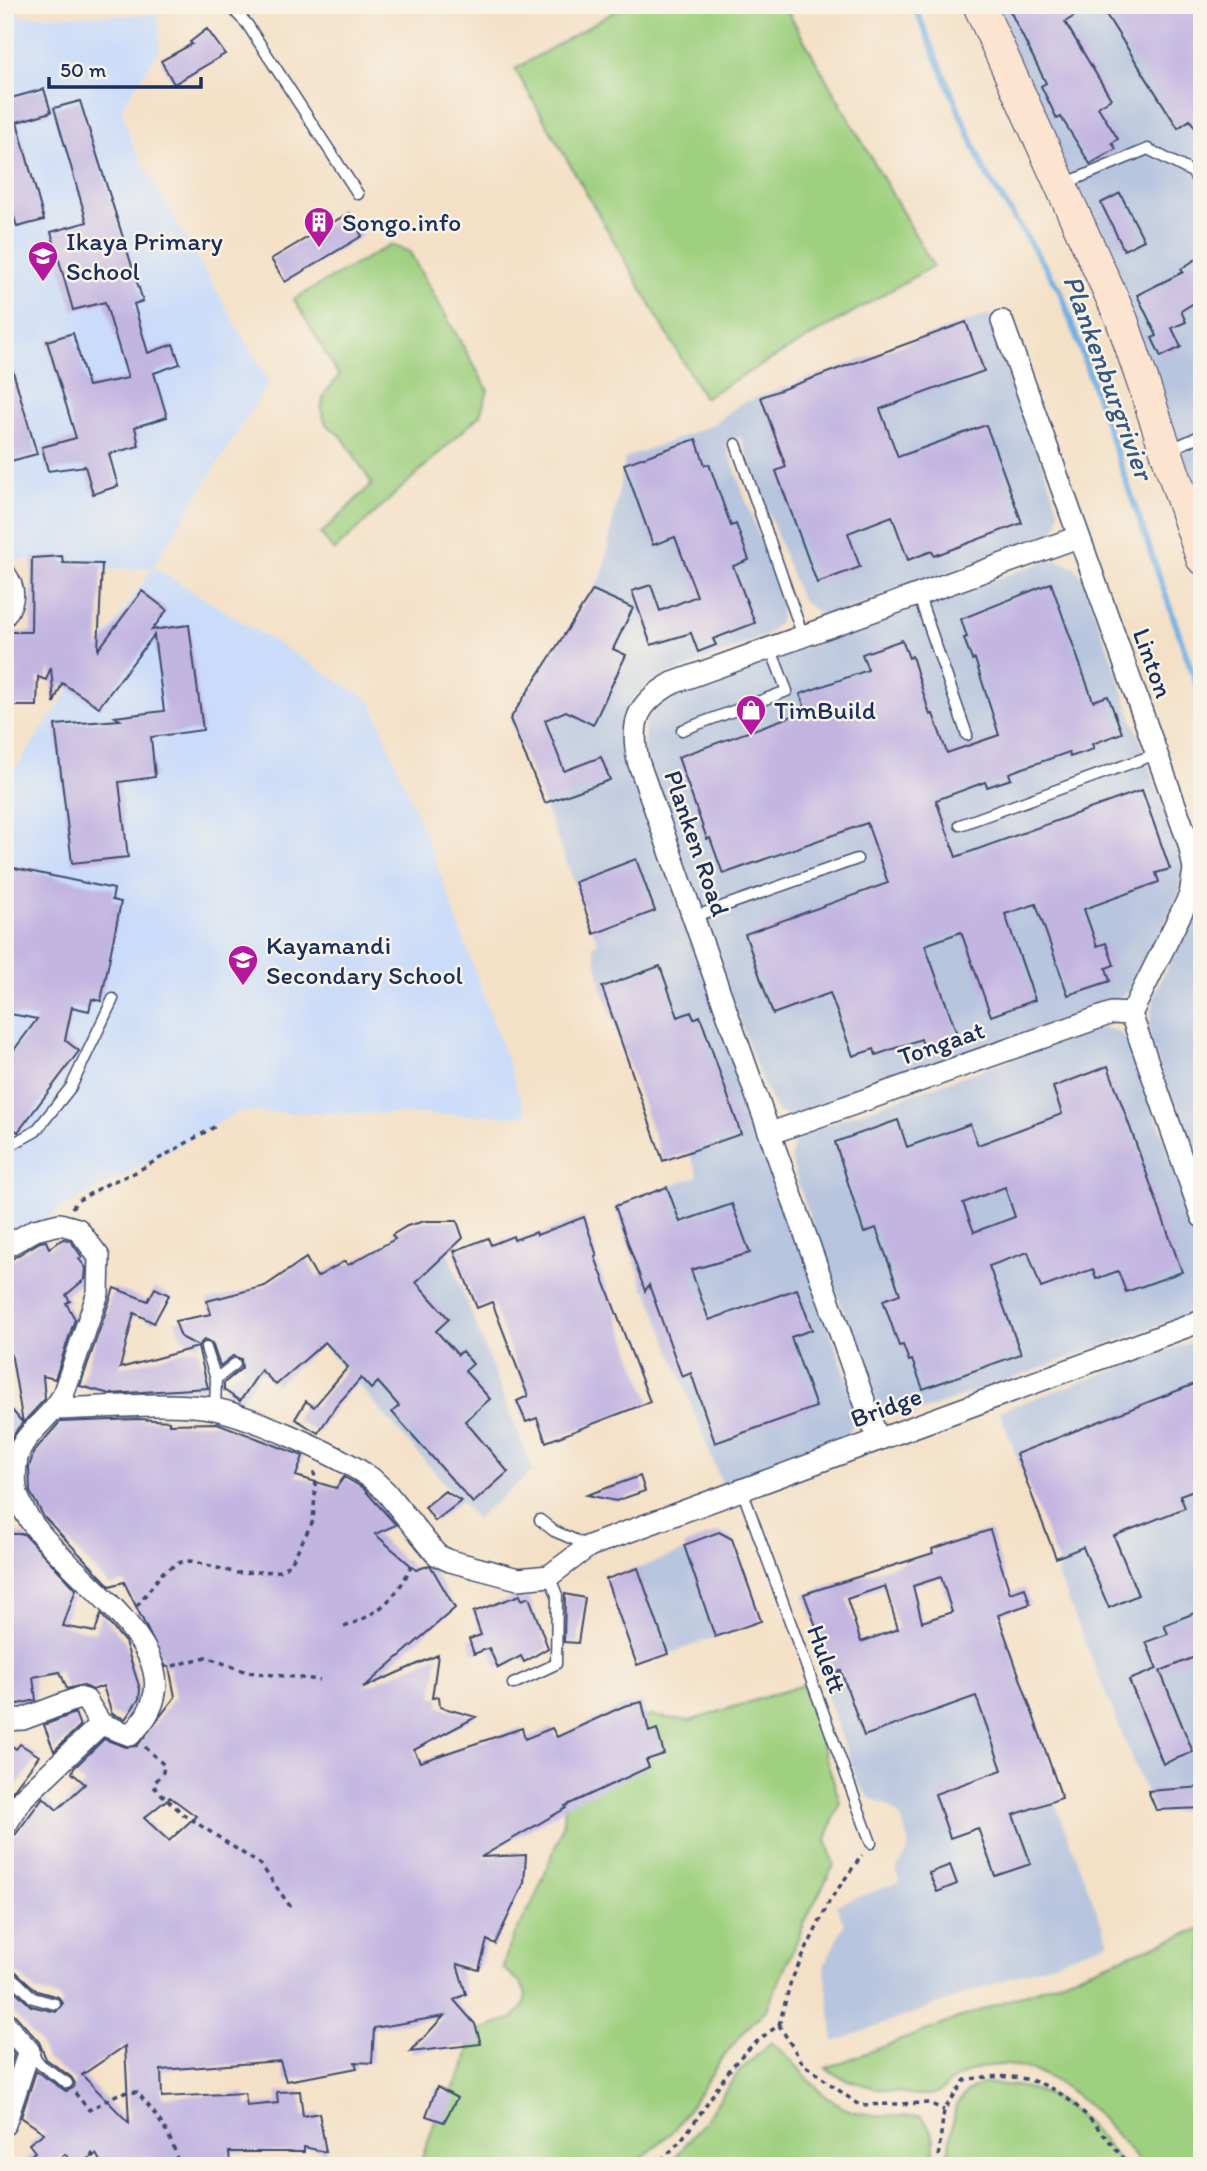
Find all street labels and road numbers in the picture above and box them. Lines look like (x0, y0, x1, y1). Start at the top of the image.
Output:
street label: Linton (1126, 624, 1180, 703)
street label: Planken Road (657, 766, 737, 920)
street label: Tongaat (894, 1013, 989, 1073)
street label: Bridge (846, 1379, 926, 1435)
street label: Hulett (800, 1620, 854, 1698)

